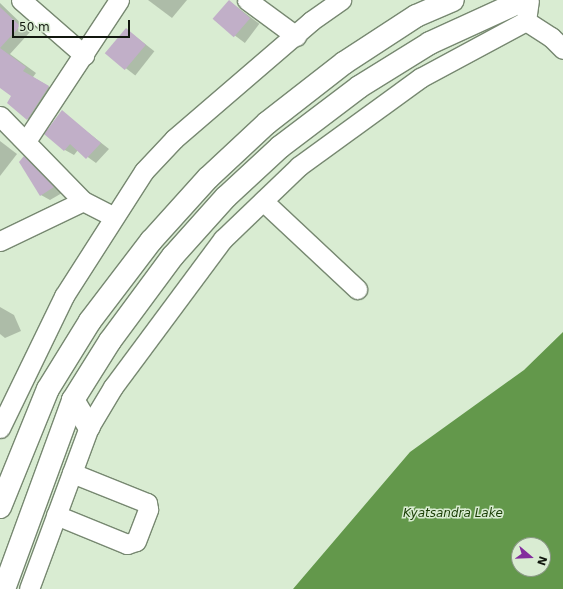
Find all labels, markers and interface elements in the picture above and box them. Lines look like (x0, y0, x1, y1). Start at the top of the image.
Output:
scale bar (14, 12, 132, 38)
text: 50 m (19, 20, 50, 34)
water label: Kyatsandra Lake (403, 507, 503, 521)
north arrow (511, 537, 551, 577)
text: N (534, 554, 550, 567)

